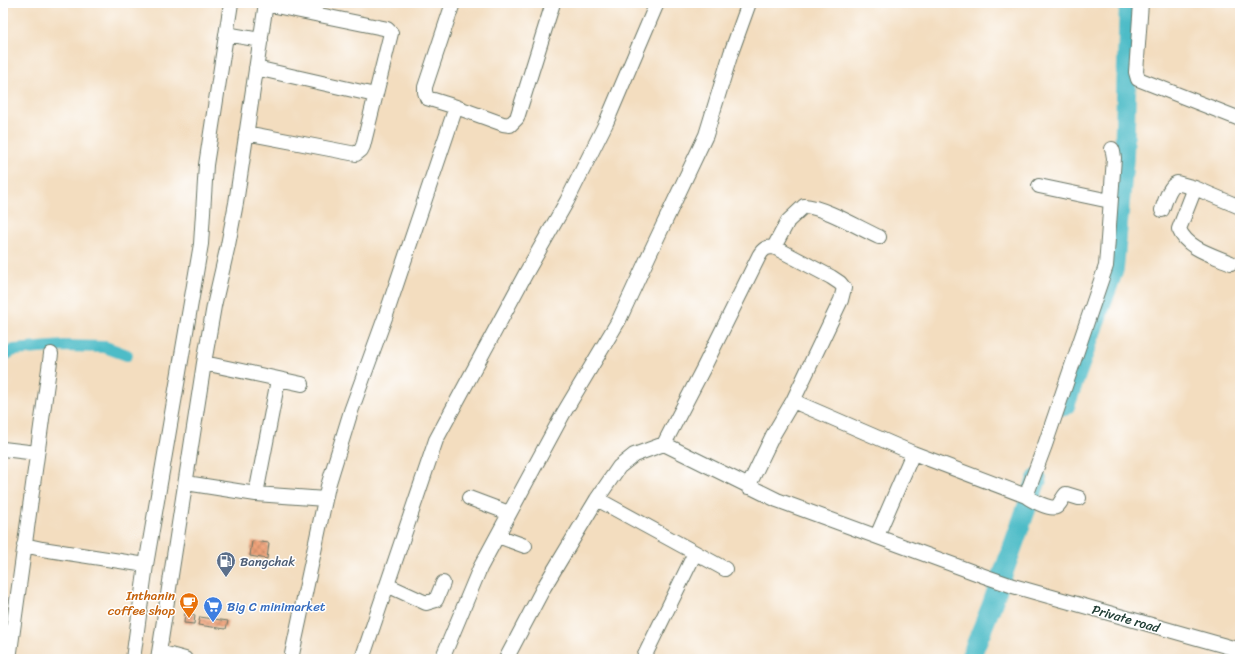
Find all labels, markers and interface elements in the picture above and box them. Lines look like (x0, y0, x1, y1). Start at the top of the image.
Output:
fuel station icon: Bangchak (215, 550, 237, 578)
place label: Bangchak (240, 550, 295, 573)
place label: Inthanin coffee shop (108, 584, 175, 622)
cafe icon: Inthanin coffee shop (178, 591, 200, 619)
supermarket icon: Big C minimarket (202, 595, 224, 623)
place label: Big C minimarket (227, 595, 326, 618)
street label: Private road (1089, 598, 1164, 639)

